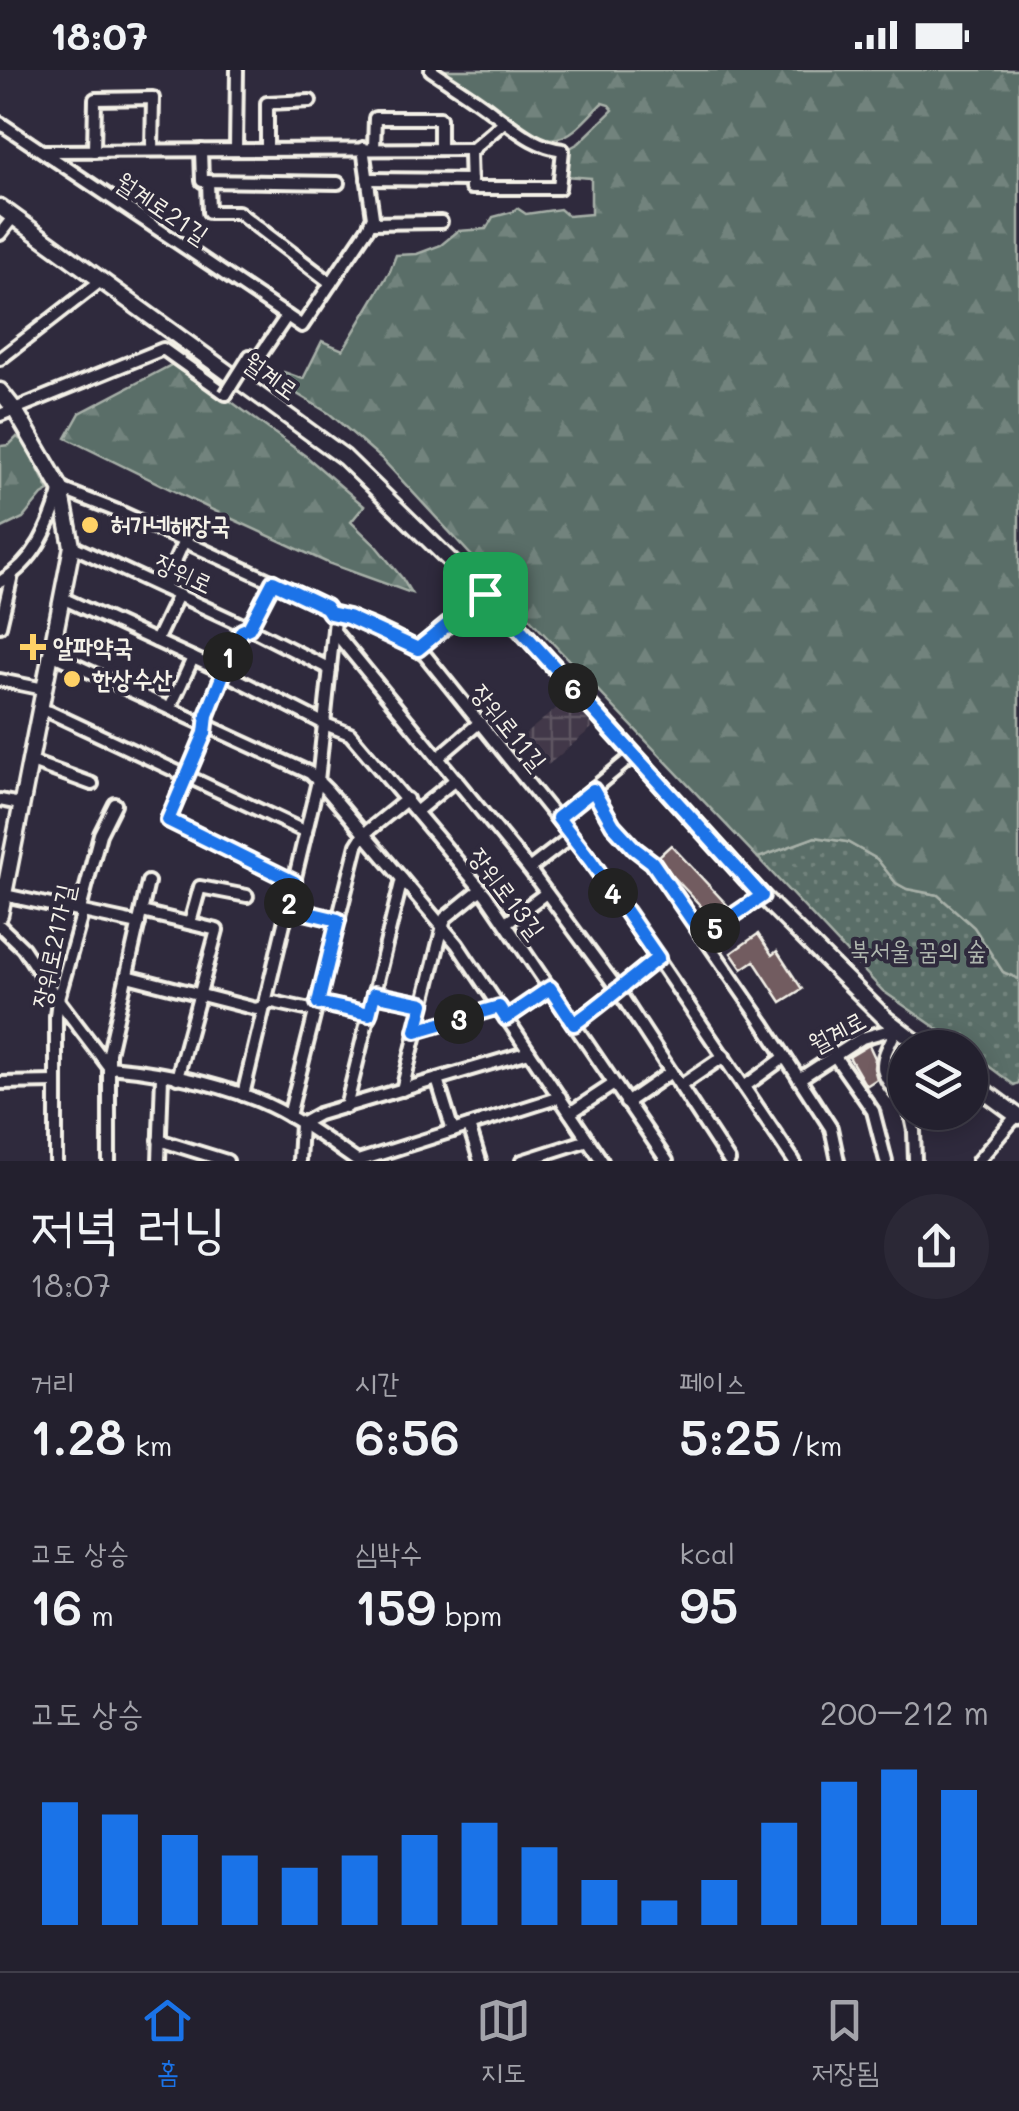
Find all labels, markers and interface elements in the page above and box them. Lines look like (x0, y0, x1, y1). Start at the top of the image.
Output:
text: 18:07 (50, 10, 148, 60)
street label: 월계로21길 (110, 164, 215, 250)
street label: 월계로 (238, 345, 305, 406)
place label: 허가네해장국 (110, 508, 231, 540)
marker: 허가네해장국 (79, 514, 101, 536)
street label: 장위로 (150, 545, 219, 599)
pin (443, 552, 528, 637)
icon: arrive (458, 567, 513, 622)
place label: 알파약국 (53, 630, 133, 662)
pin: 1 (203, 632, 253, 682)
marker: 알파약국 (22, 636, 44, 658)
text: 1 (222, 639, 234, 675)
place label: 한상수산 (91, 662, 172, 694)
pin: 6 (548, 663, 598, 713)
marker: 한상수산 (61, 668, 83, 690)
text: 6 (565, 670, 581, 706)
street label: 장위로11길 (465, 676, 555, 776)
street label: 장위로13길 (463, 840, 553, 944)
pin: 4 (588, 868, 638, 918)
text: 4 (604, 875, 622, 911)
pin: 2 (264, 878, 314, 928)
street label: 장위로21가길 (23, 881, 81, 1011)
text: 2 (281, 885, 297, 921)
pin: 5 (690, 903, 740, 953)
text: 5 (707, 910, 723, 946)
park label: 북서울 꿈의 숲 (850, 933, 986, 965)
pin: 3 (434, 994, 484, 1044)
text: 3 (451, 1001, 467, 1037)
street label: 월계로 (802, 1003, 871, 1059)
map controls (888, 1030, 988, 1130)
button: layers (888, 1030, 988, 1130)
text: 저녁 러닝 (30, 1189, 226, 1261)
button: share (884, 1194, 989, 1299)
text: 18:07 (30, 1263, 111, 1305)
text: 거리 (30, 1364, 75, 1400)
text: 시간 (355, 1364, 400, 1400)
text: 페이스 (679, 1364, 747, 1400)
text: 1.28 (30, 1403, 126, 1469)
text: 6:56 (355, 1403, 460, 1469)
text: 5:25 (679, 1403, 781, 1469)
text: km (126, 1427, 172, 1463)
text: /km (781, 1427, 842, 1463)
text: 고도 상승 (30, 1534, 129, 1570)
text: 심박수 (355, 1534, 422, 1570)
text: kcal (679, 1535, 735, 1571)
text: 95 (679, 1571, 738, 1637)
text: 16 (30, 1573, 82, 1639)
text: 159 (355, 1573, 436, 1639)
text: m (82, 1597, 114, 1633)
text: bpm (436, 1597, 502, 1633)
text: 고도 상승 (30, 1691, 143, 1733)
text: 200–212 m (820, 1691, 989, 1733)
tab: 홈 (140, 1993, 195, 2092)
tab: 지도 (476, 1993, 531, 2092)
tab: 저장됨 (811, 1993, 879, 2092)

